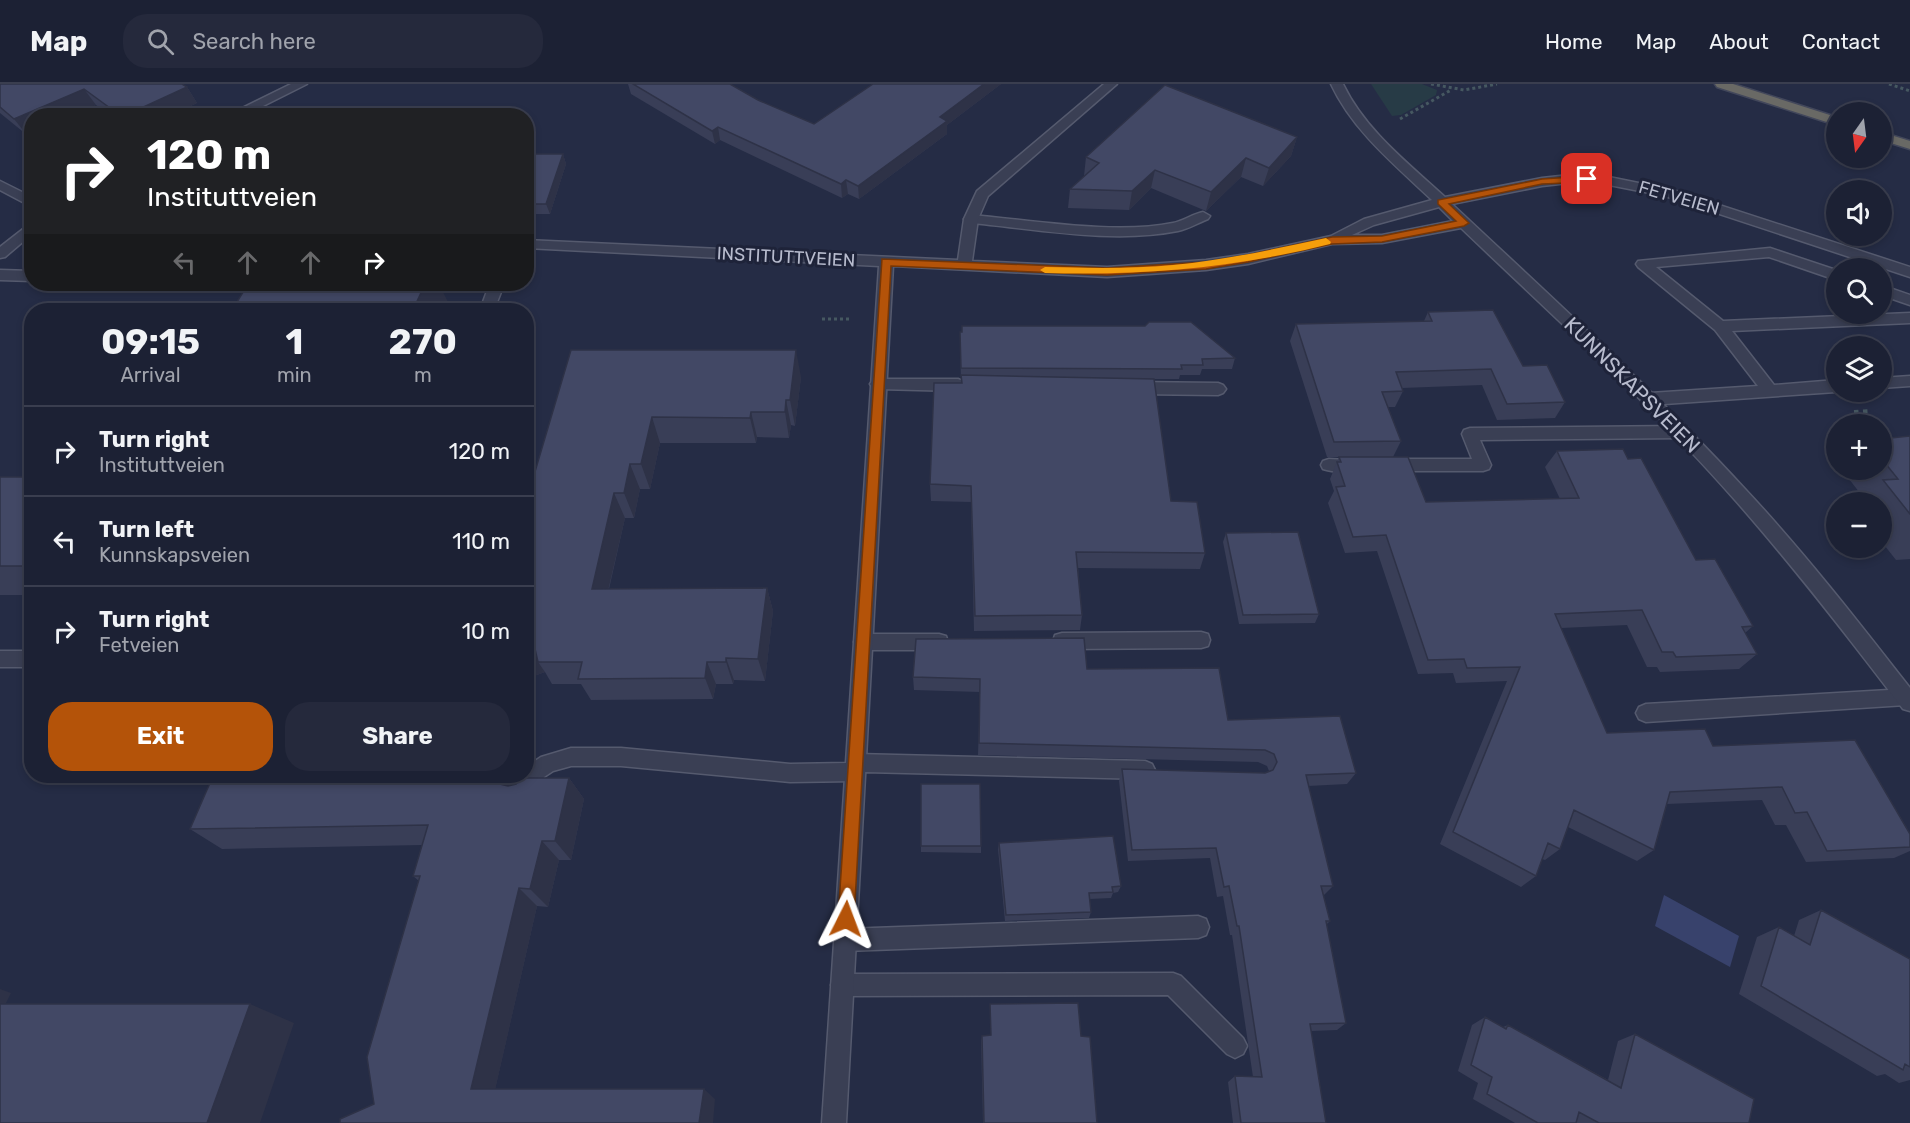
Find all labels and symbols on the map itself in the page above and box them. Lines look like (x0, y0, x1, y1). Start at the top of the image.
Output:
north arrow (1826, 102, 1892, 168)
pin (1561, 153, 1612, 204)
street label: FETVEIEN (1636, 176, 1722, 220)
street label: INSTITUTTVEIEN (716, 242, 856, 272)
street label: KUNNSKAPSVEIEN (1559, 312, 1705, 458)
position arrow (814, 887, 878, 951)

